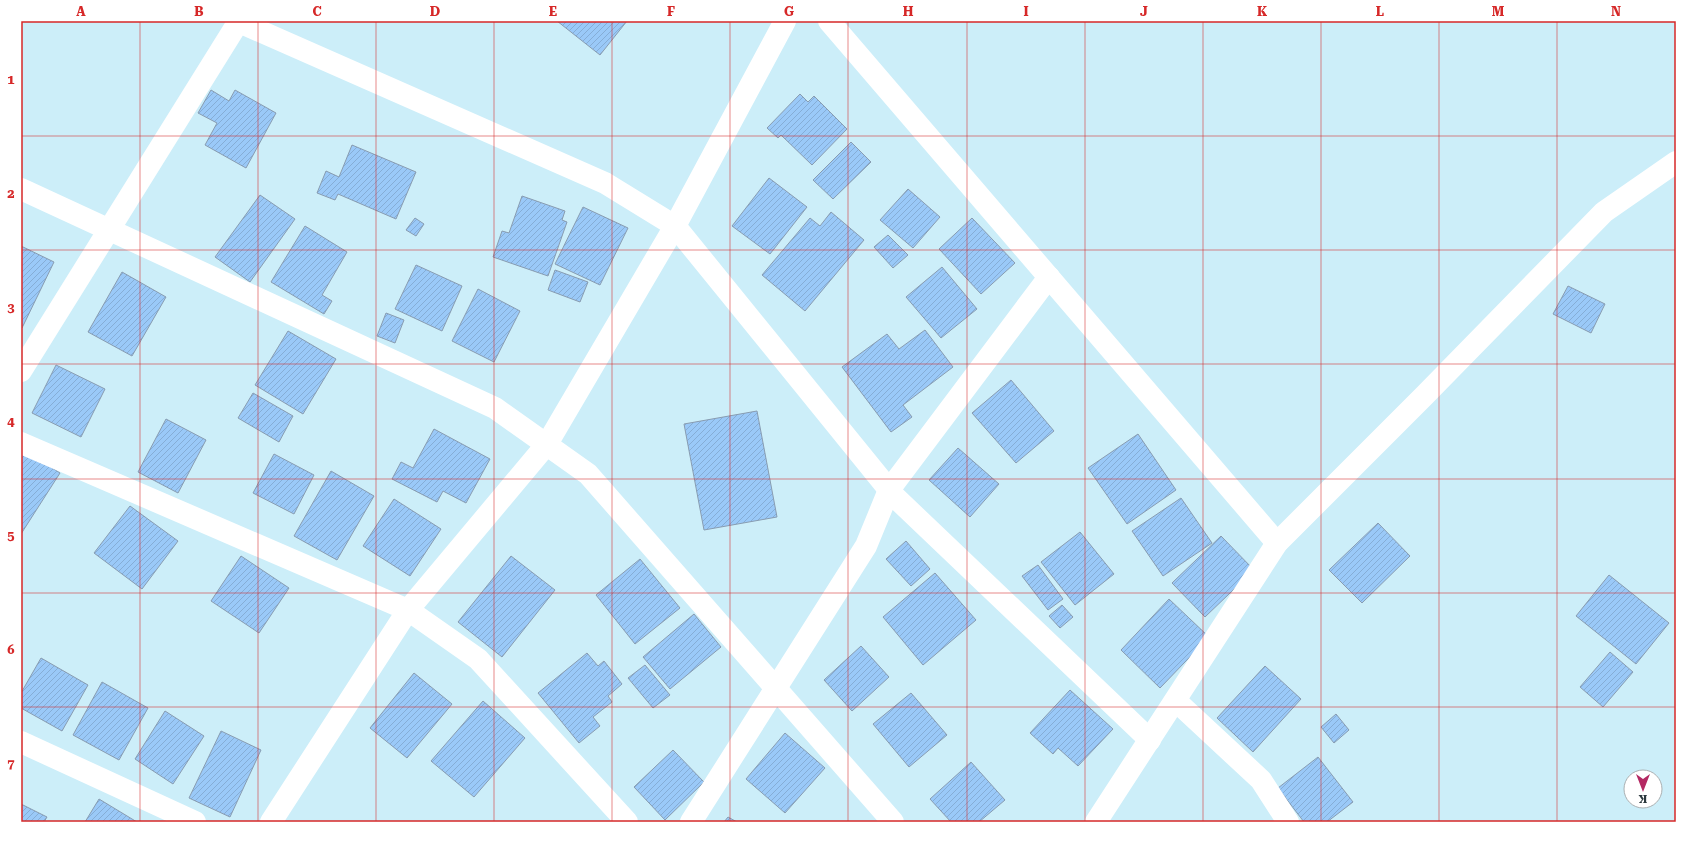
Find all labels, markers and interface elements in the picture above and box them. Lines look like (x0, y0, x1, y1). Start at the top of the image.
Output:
text: A (76, 4, 86, 19)
text: B (194, 4, 204, 19)
text: C (312, 4, 322, 19)
text: D (430, 4, 440, 19)
text: E (549, 4, 557, 19)
text: F (667, 4, 675, 19)
text: G (784, 4, 794, 19)
text: H (903, 4, 914, 19)
text: I (1023, 4, 1029, 19)
text: J (1140, 4, 1148, 19)
text: K (1257, 4, 1268, 19)
text: L (1376, 4, 1384, 19)
text: M (1492, 4, 1505, 19)
text: N (1611, 4, 1621, 19)
text: 1 (7, 72, 15, 87)
text: 2 (7, 186, 15, 201)
text: 3 (7, 300, 15, 315)
text: 4 (7, 414, 15, 429)
text: 5 (7, 528, 15, 543)
text: 6 (7, 642, 15, 657)
text: 7 (7, 756, 15, 771)
north arrow (1623, 769, 1663, 809)
text: K (1638, 792, 1647, 805)

